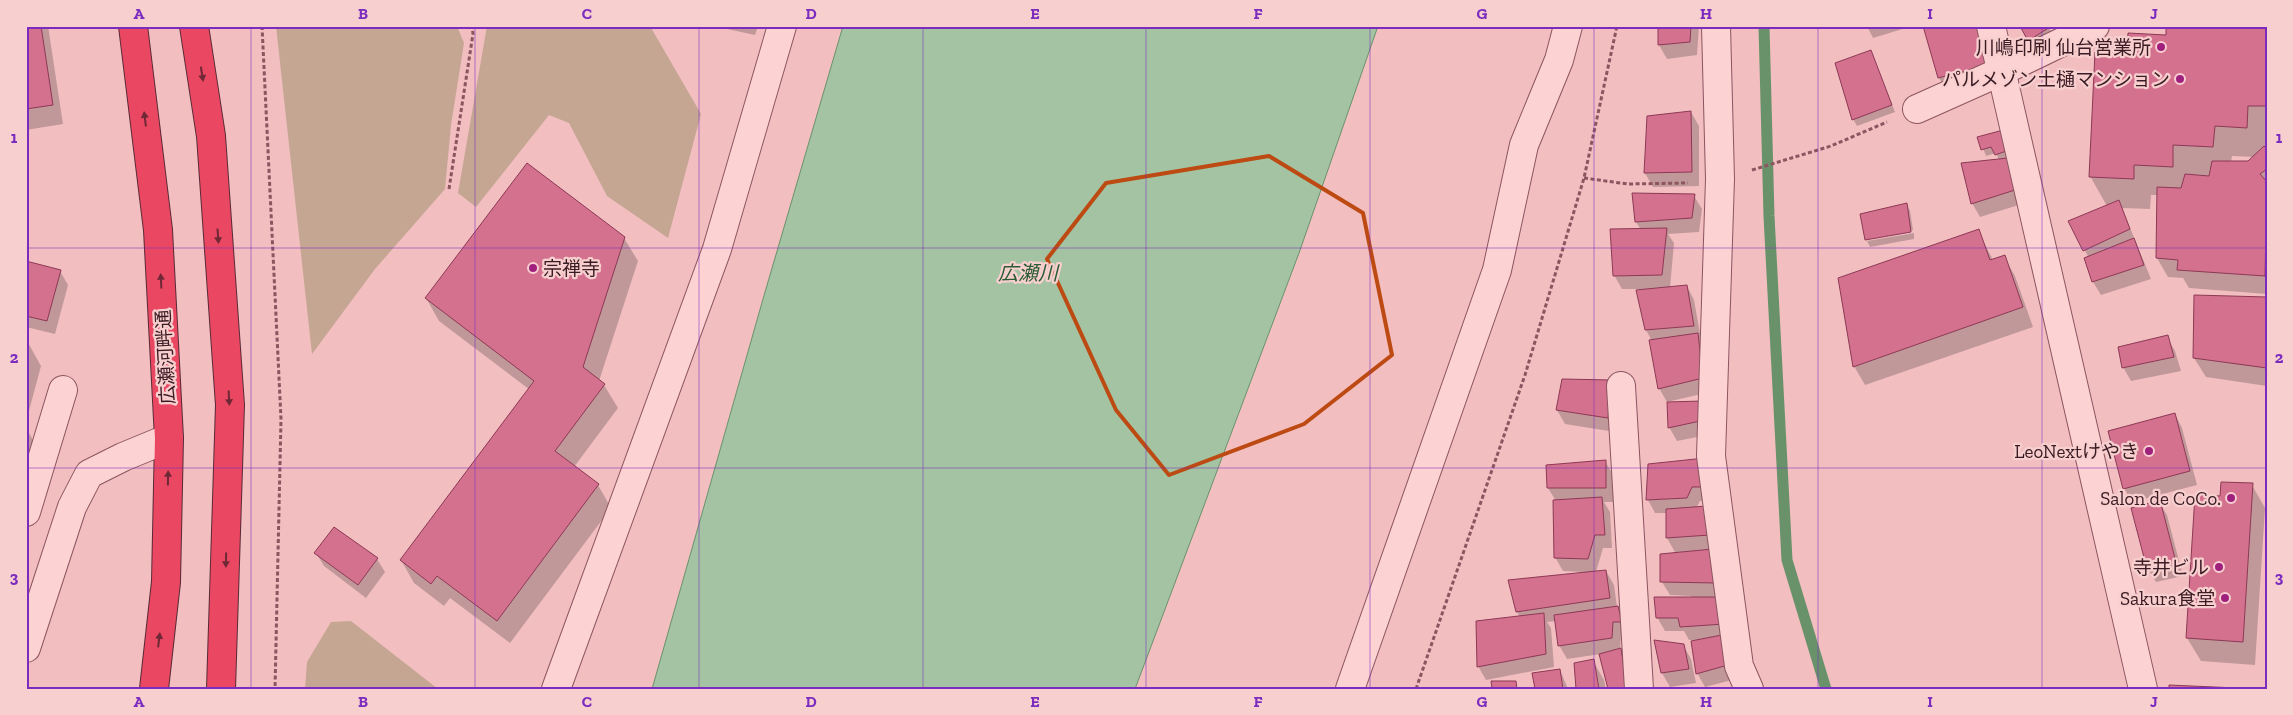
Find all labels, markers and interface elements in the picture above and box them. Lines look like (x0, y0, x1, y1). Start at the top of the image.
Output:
text: A (134, 4, 145, 23)
text: B (358, 4, 368, 23)
text: C (582, 4, 592, 23)
text: D (805, 4, 817, 23)
text: E (1030, 4, 1040, 23)
text: F (1253, 4, 1263, 23)
text: G (1477, 4, 1488, 23)
text: H (1700, 4, 1712, 23)
text: I (1927, 4, 1933, 23)
text: J (2150, 4, 2158, 23)
place label: 川嶋印刷 仙台営業所 (1976, 36, 2151, 59)
marker: 川嶋印刷 仙台営業所 (2155, 41, 2167, 53)
one-way arrow (198, 67, 206, 83)
place label: パルメゾン土樋マンション (1942, 68, 2170, 91)
marker: パルメゾン土樋マンション (2174, 73, 2186, 85)
one-way arrow (141, 111, 149, 127)
text: 1 (11, 128, 18, 147)
text: 1 (2276, 128, 2283, 147)
one-way arrow (215, 228, 223, 244)
place label: 宗禅寺 (543, 257, 600, 280)
water label: 広瀬川 (998, 261, 1060, 285)
marker: 宗禅寺 (527, 262, 539, 274)
one-way arrow (156, 273, 164, 289)
street label: 広瀬河畔通 (152, 309, 179, 405)
text: 2 (10, 348, 19, 367)
text: 2 (2275, 348, 2284, 367)
one-way arrow (226, 390, 234, 406)
place label: LeoNextけやき (2014, 440, 2139, 463)
marker: LeoNextけやき (2143, 445, 2155, 457)
one-way arrow (165, 470, 173, 486)
place label: Salon de CoCo. (2100, 487, 2221, 510)
marker: Salon de CoCo. (2225, 492, 2237, 504)
one-way arrow (222, 553, 230, 569)
place label: 寺井ビル (2133, 556, 2209, 579)
marker: 寺井ビル (2213, 561, 2225, 573)
text: 3 (10, 568, 19, 587)
text: 3 (2275, 568, 2284, 587)
place label: Sakura食堂 (2120, 587, 2215, 610)
marker: Sakura食堂 (2219, 592, 2231, 604)
one-way arrow (156, 632, 164, 648)
text: A (134, 692, 145, 711)
text: B (358, 692, 368, 711)
text: C (582, 692, 592, 711)
text: D (805, 692, 817, 711)
text: E (1030, 692, 1040, 711)
text: F (1253, 692, 1263, 711)
text: G (1477, 692, 1488, 711)
text: H (1700, 692, 1712, 711)
text: I (1927, 692, 1933, 711)
text: J (2150, 692, 2158, 711)

